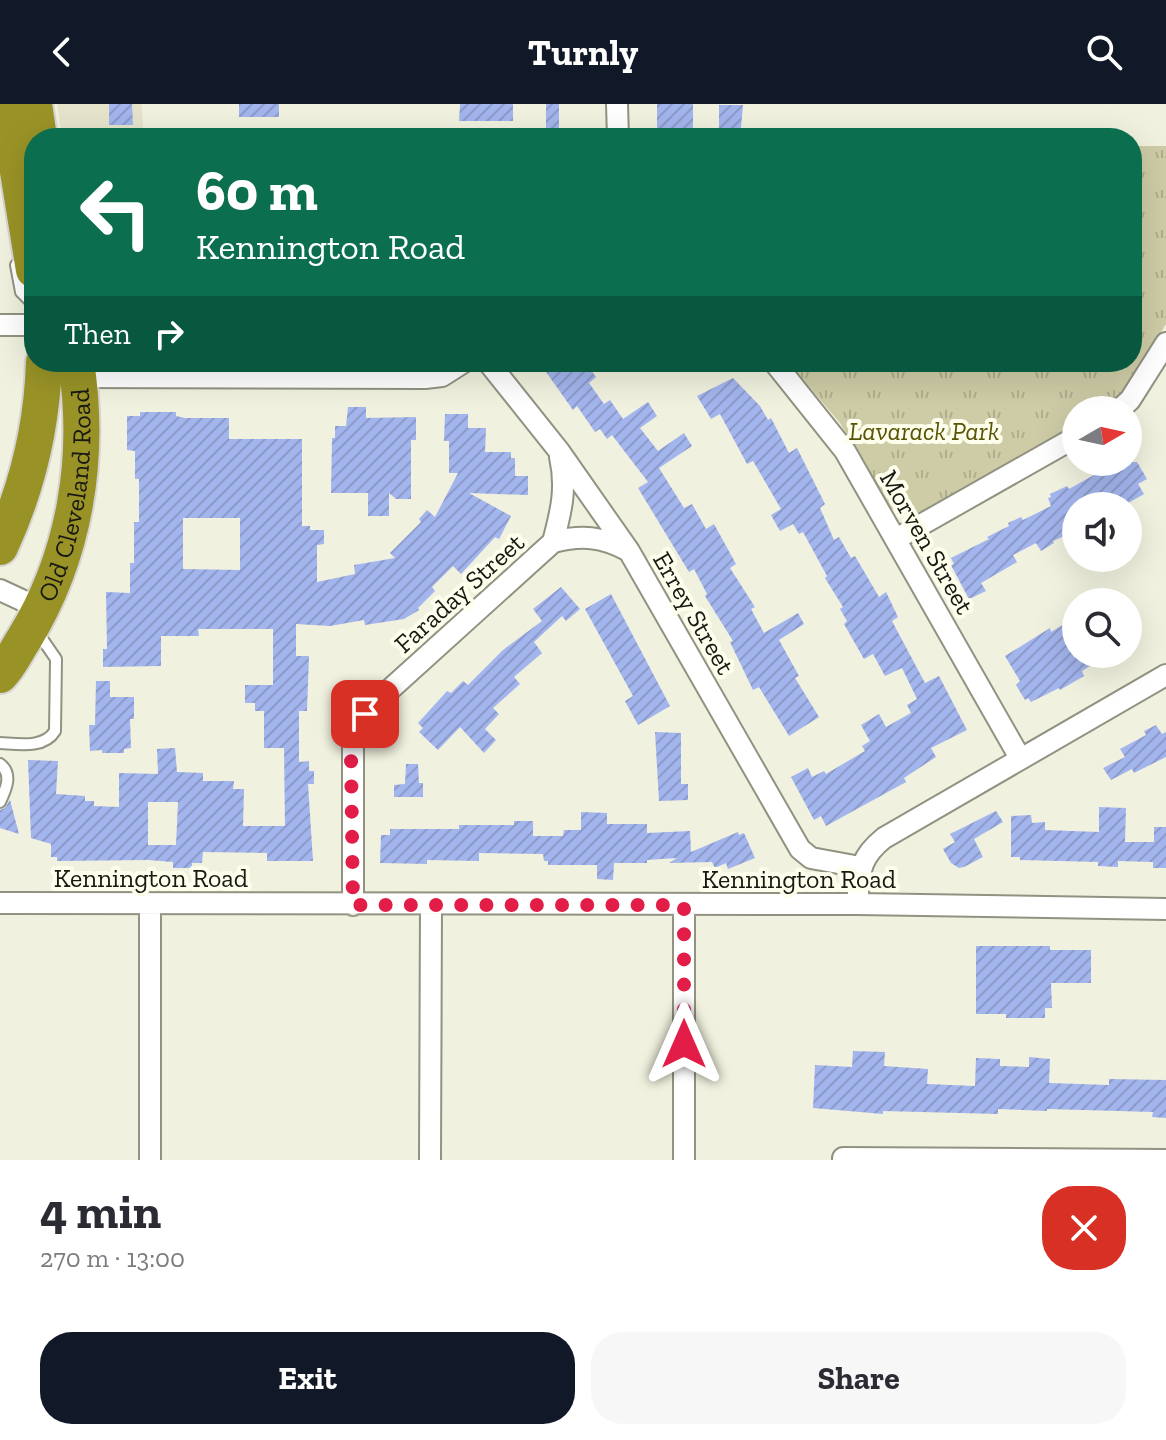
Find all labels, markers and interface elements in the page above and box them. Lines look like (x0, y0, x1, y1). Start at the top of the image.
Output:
icon: back (40, 30, 84, 74)
icon: search (1082, 30, 1126, 74)
text: Turnly (528, 31, 638, 74)
text: 60 m (196, 157, 318, 224)
icon: left (64, 160, 168, 264)
text: Kennington Road (196, 225, 465, 268)
icon: right (147, 312, 191, 356)
text: Then (64, 316, 131, 352)
street label: Old Cleveland Road (30, 387, 97, 606)
north arrow (1062, 396, 1142, 476)
map controls (1062, 396, 1142, 668)
park label: Lavarack Park (849, 415, 999, 447)
street label: Morven Street (873, 464, 981, 620)
button: sound (1062, 492, 1142, 572)
street label: Faraday Street (388, 526, 531, 660)
street label: Errey Street (646, 546, 742, 680)
button: search (1062, 588, 1142, 668)
pin (331, 680, 399, 748)
icon: arrive (343, 692, 387, 736)
street label: Kennington Road (54, 862, 248, 894)
street label: Kennington Road (702, 863, 896, 895)
position arrow (642, 1002, 726, 1086)
text: 4 min (40, 1183, 161, 1240)
button: close (1042, 1186, 1126, 1270)
text: 270 m · 13:00 (40, 1242, 185, 1274)
button: Exit (40, 1332, 575, 1424)
button: Share (591, 1332, 1126, 1424)

